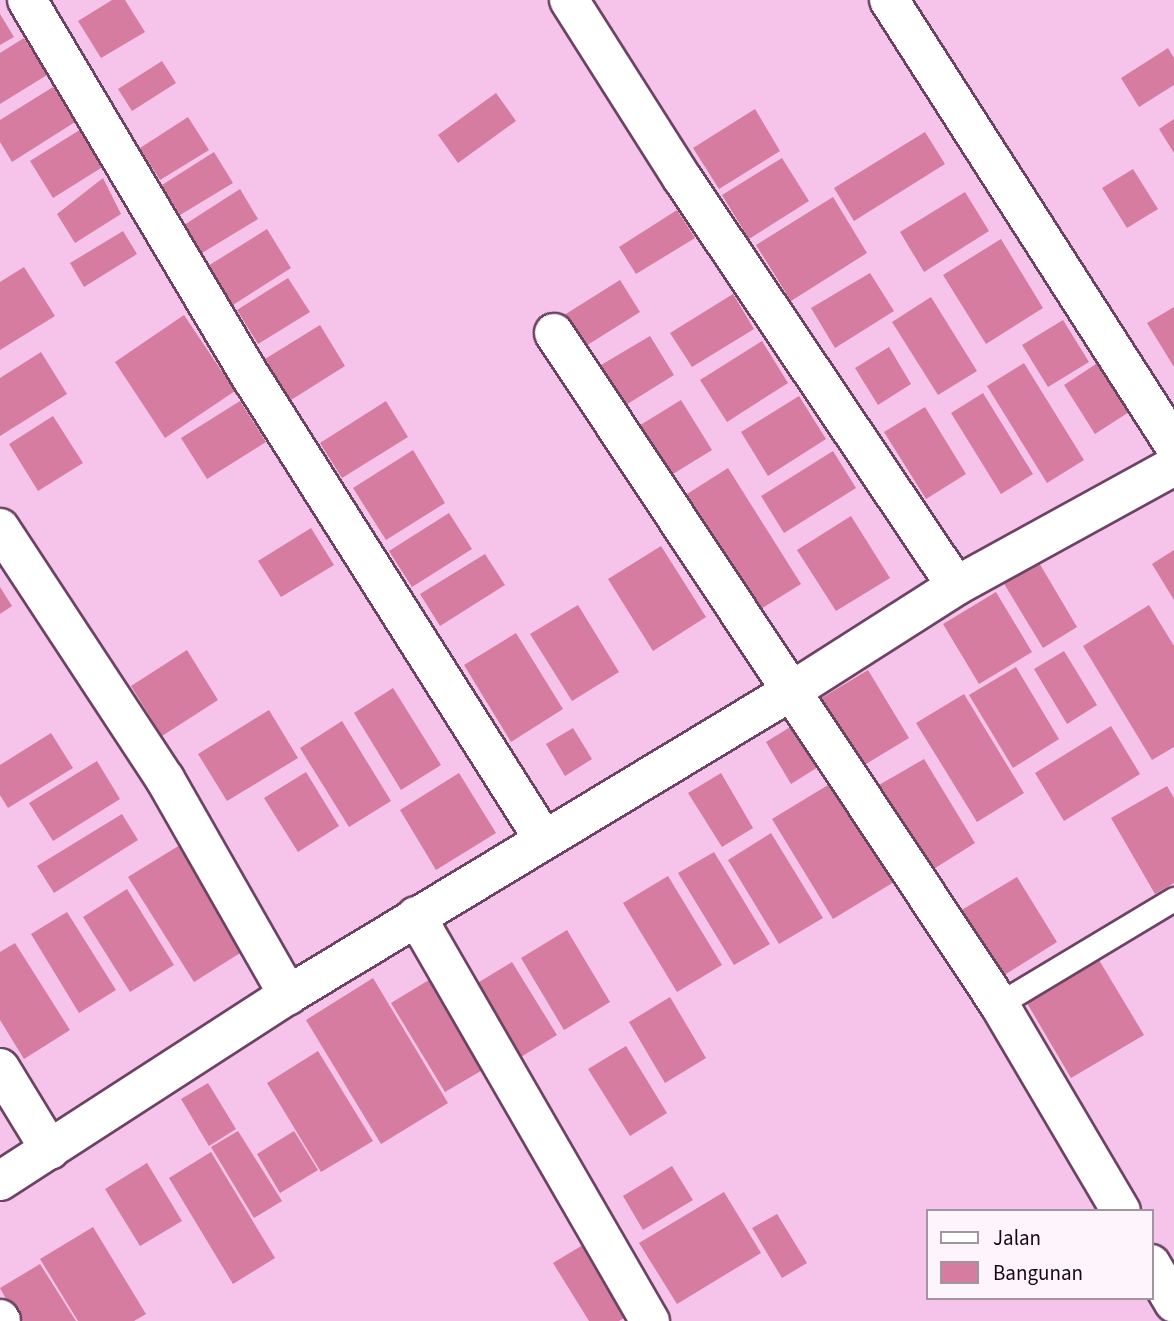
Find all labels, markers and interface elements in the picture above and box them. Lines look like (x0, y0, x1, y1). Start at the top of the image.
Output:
legend (926, 1209, 1153, 1300)
text: Jalan (993, 1223, 1041, 1253)
text: Bangunan (993, 1258, 1083, 1288)

